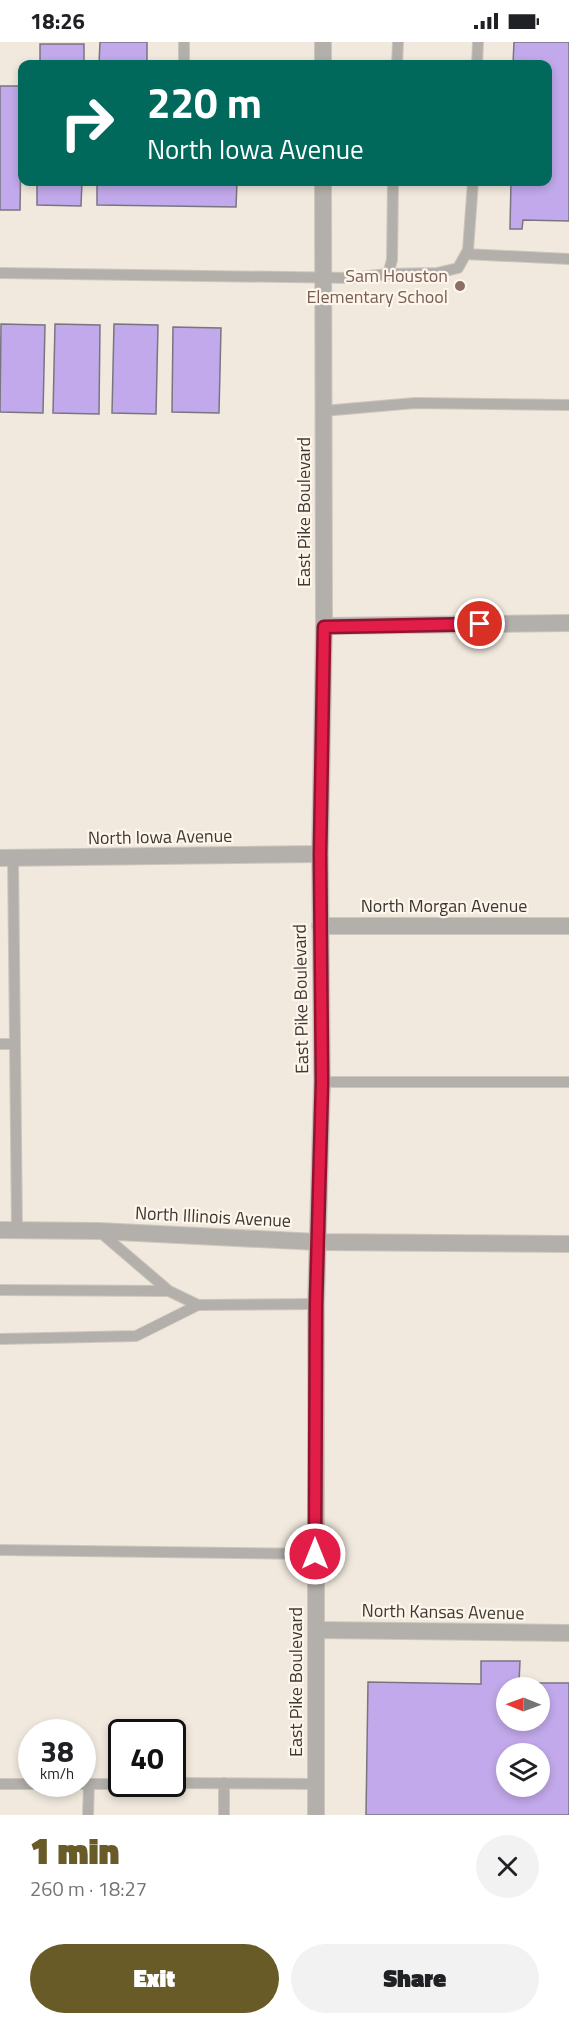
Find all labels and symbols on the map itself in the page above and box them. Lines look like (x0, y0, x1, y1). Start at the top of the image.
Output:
place label: Sam Houston Elementary School (306, 262, 448, 310)
marker: Sam Houston Elementary School (453, 279, 467, 293)
street label: East Pike Boulevard (290, 437, 317, 587)
pin (454, 598, 505, 649)
street label: North Iowa Avenue (88, 822, 232, 851)
street label: North Morgan Avenue (361, 892, 527, 919)
street label: East Pike Boulevard (286, 924, 315, 1074)
street label: North Illinois Avenue (134, 1199, 292, 1234)
position arrow (283, 1522, 347, 1586)
street label: North Kansas Avenue (361, 1597, 525, 1626)
street label: East Pike Boulevard (282, 1607, 309, 1757)
north arrow (496, 1677, 550, 1731)
speed limit sign: 40 (108, 1719, 186, 1797)

